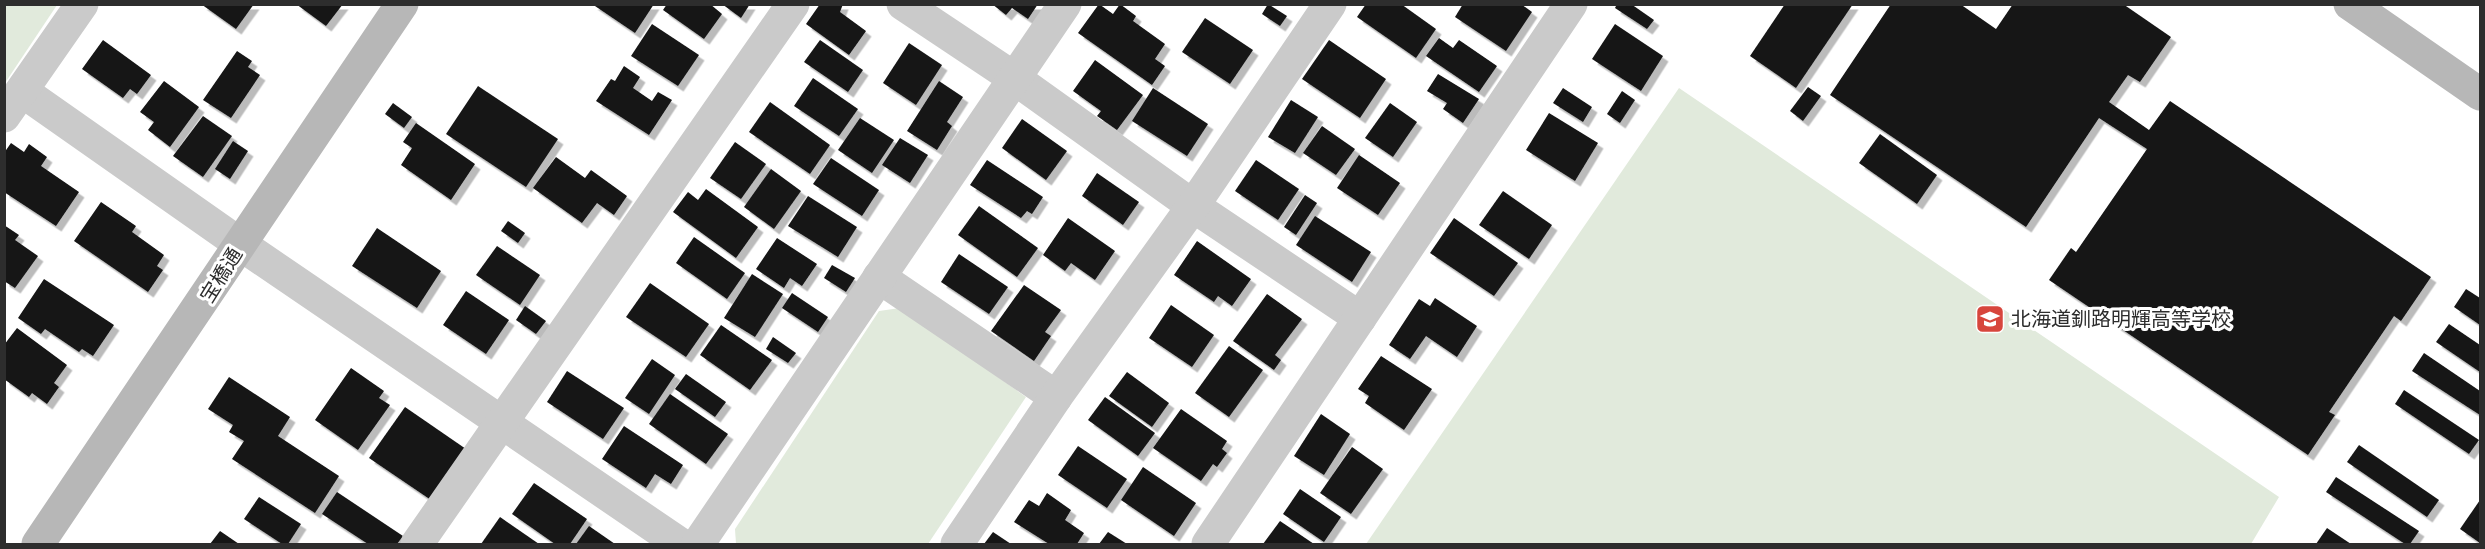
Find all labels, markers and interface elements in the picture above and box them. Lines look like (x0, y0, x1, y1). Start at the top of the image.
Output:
street label: 宝橋通 (194, 243, 248, 307)
school or university icon: 北海道釧路明輝高等学校 (1974, 303, 2006, 335)
place label: 北海道釧路明輝高等学校 (2011, 306, 2231, 332)

